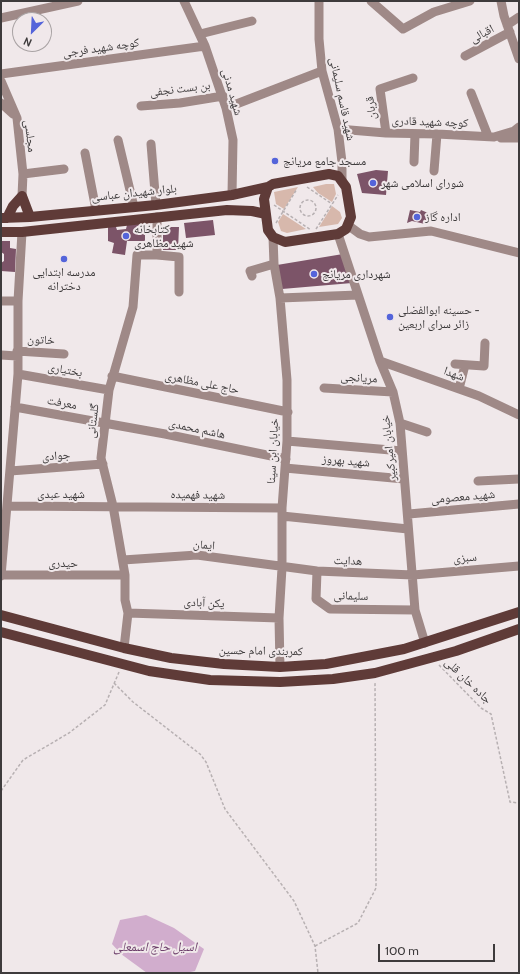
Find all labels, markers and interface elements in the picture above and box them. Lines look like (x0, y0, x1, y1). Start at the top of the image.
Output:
north arrow (12, 12, 52, 52)
street label: اقبالی (467, 22, 497, 46)
text: N (21, 34, 34, 50)
street label: کوچه شهید فرجی (62, 35, 140, 61)
street label: شهید قاسم سلیمانی (326, 56, 358, 142)
street label: شهید مدنی (218, 67, 246, 117)
street label: بن بست نجفی (149, 78, 211, 100)
street label: قربان (363, 96, 379, 120)
street label: کوچه شهید قادری (391, 113, 469, 131)
street label: مجلسی (21, 119, 39, 153)
place label: مسجد جامع مریانج (283, 154, 366, 168)
marker: مسجد جامع مریانج (270, 156, 280, 166)
place label: شورای اسلامی شهر (381, 176, 464, 190)
marker: شورای اسلامی شهر (368, 178, 378, 188)
street label: بلوار شهیدان عباسی (91, 181, 177, 205)
place label: اداره گاز (425, 210, 461, 224)
marker: اداره گاز (412, 212, 422, 222)
place label: کتابخانه شهید مظاهری (134, 222, 194, 250)
marker: کتابخانه شهید مظاهری (121, 231, 131, 241)
marker: مدرسه ابتدایی دخترانه (59, 254, 69, 264)
place label: مدرسه ابتدایی دخترانه (32, 265, 96, 293)
place label: شهرداری مریانج (322, 267, 391, 281)
marker: شهرداری مریانج (309, 269, 319, 279)
place label: حسینه ابوالفضلی - زائر سرای اربعین (398, 303, 480, 331)
marker: حسینه ابوالفضلی - زائر سرای اربعین (385, 312, 395, 322)
street label: خاتون (27, 332, 55, 348)
street label: بختیاری (47, 360, 83, 380)
street label: شهدا (442, 364, 466, 384)
street label: حاج علی مظاهری (164, 369, 240, 397)
street label: مریانجی (340, 370, 378, 386)
street label: معرفت (46, 393, 78, 413)
street label: گلستانی (84, 403, 102, 439)
street label: خیابان امیرکبیر (378, 414, 400, 482)
street label: هاشم محمدی (167, 416, 227, 442)
street label: خیابان ابن سینا (264, 418, 282, 484)
street label: جوادی (41, 448, 71, 464)
street label: شهید بهروز (321, 452, 371, 470)
street label: شهید عبدی (37, 487, 85, 501)
street label: شهید فهمیده (171, 487, 225, 503)
street label: شهید معصومی (430, 487, 496, 507)
street label: ایمان (192, 537, 216, 553)
street label: سبزی (453, 550, 477, 566)
street label: هدایت (333, 553, 363, 569)
street label: حیدری (48, 556, 78, 570)
street label: سلیمانی (333, 588, 369, 604)
street label: یکن آبادی (183, 595, 225, 611)
street label: کمربندی امام حسین (219, 643, 303, 659)
street label: جاده خان قلی (441, 655, 495, 707)
scale bar (380, 936, 497, 962)
water label: اسیل حاج اسمعلی (113, 939, 197, 955)
text: 100 m (385, 943, 419, 958)

